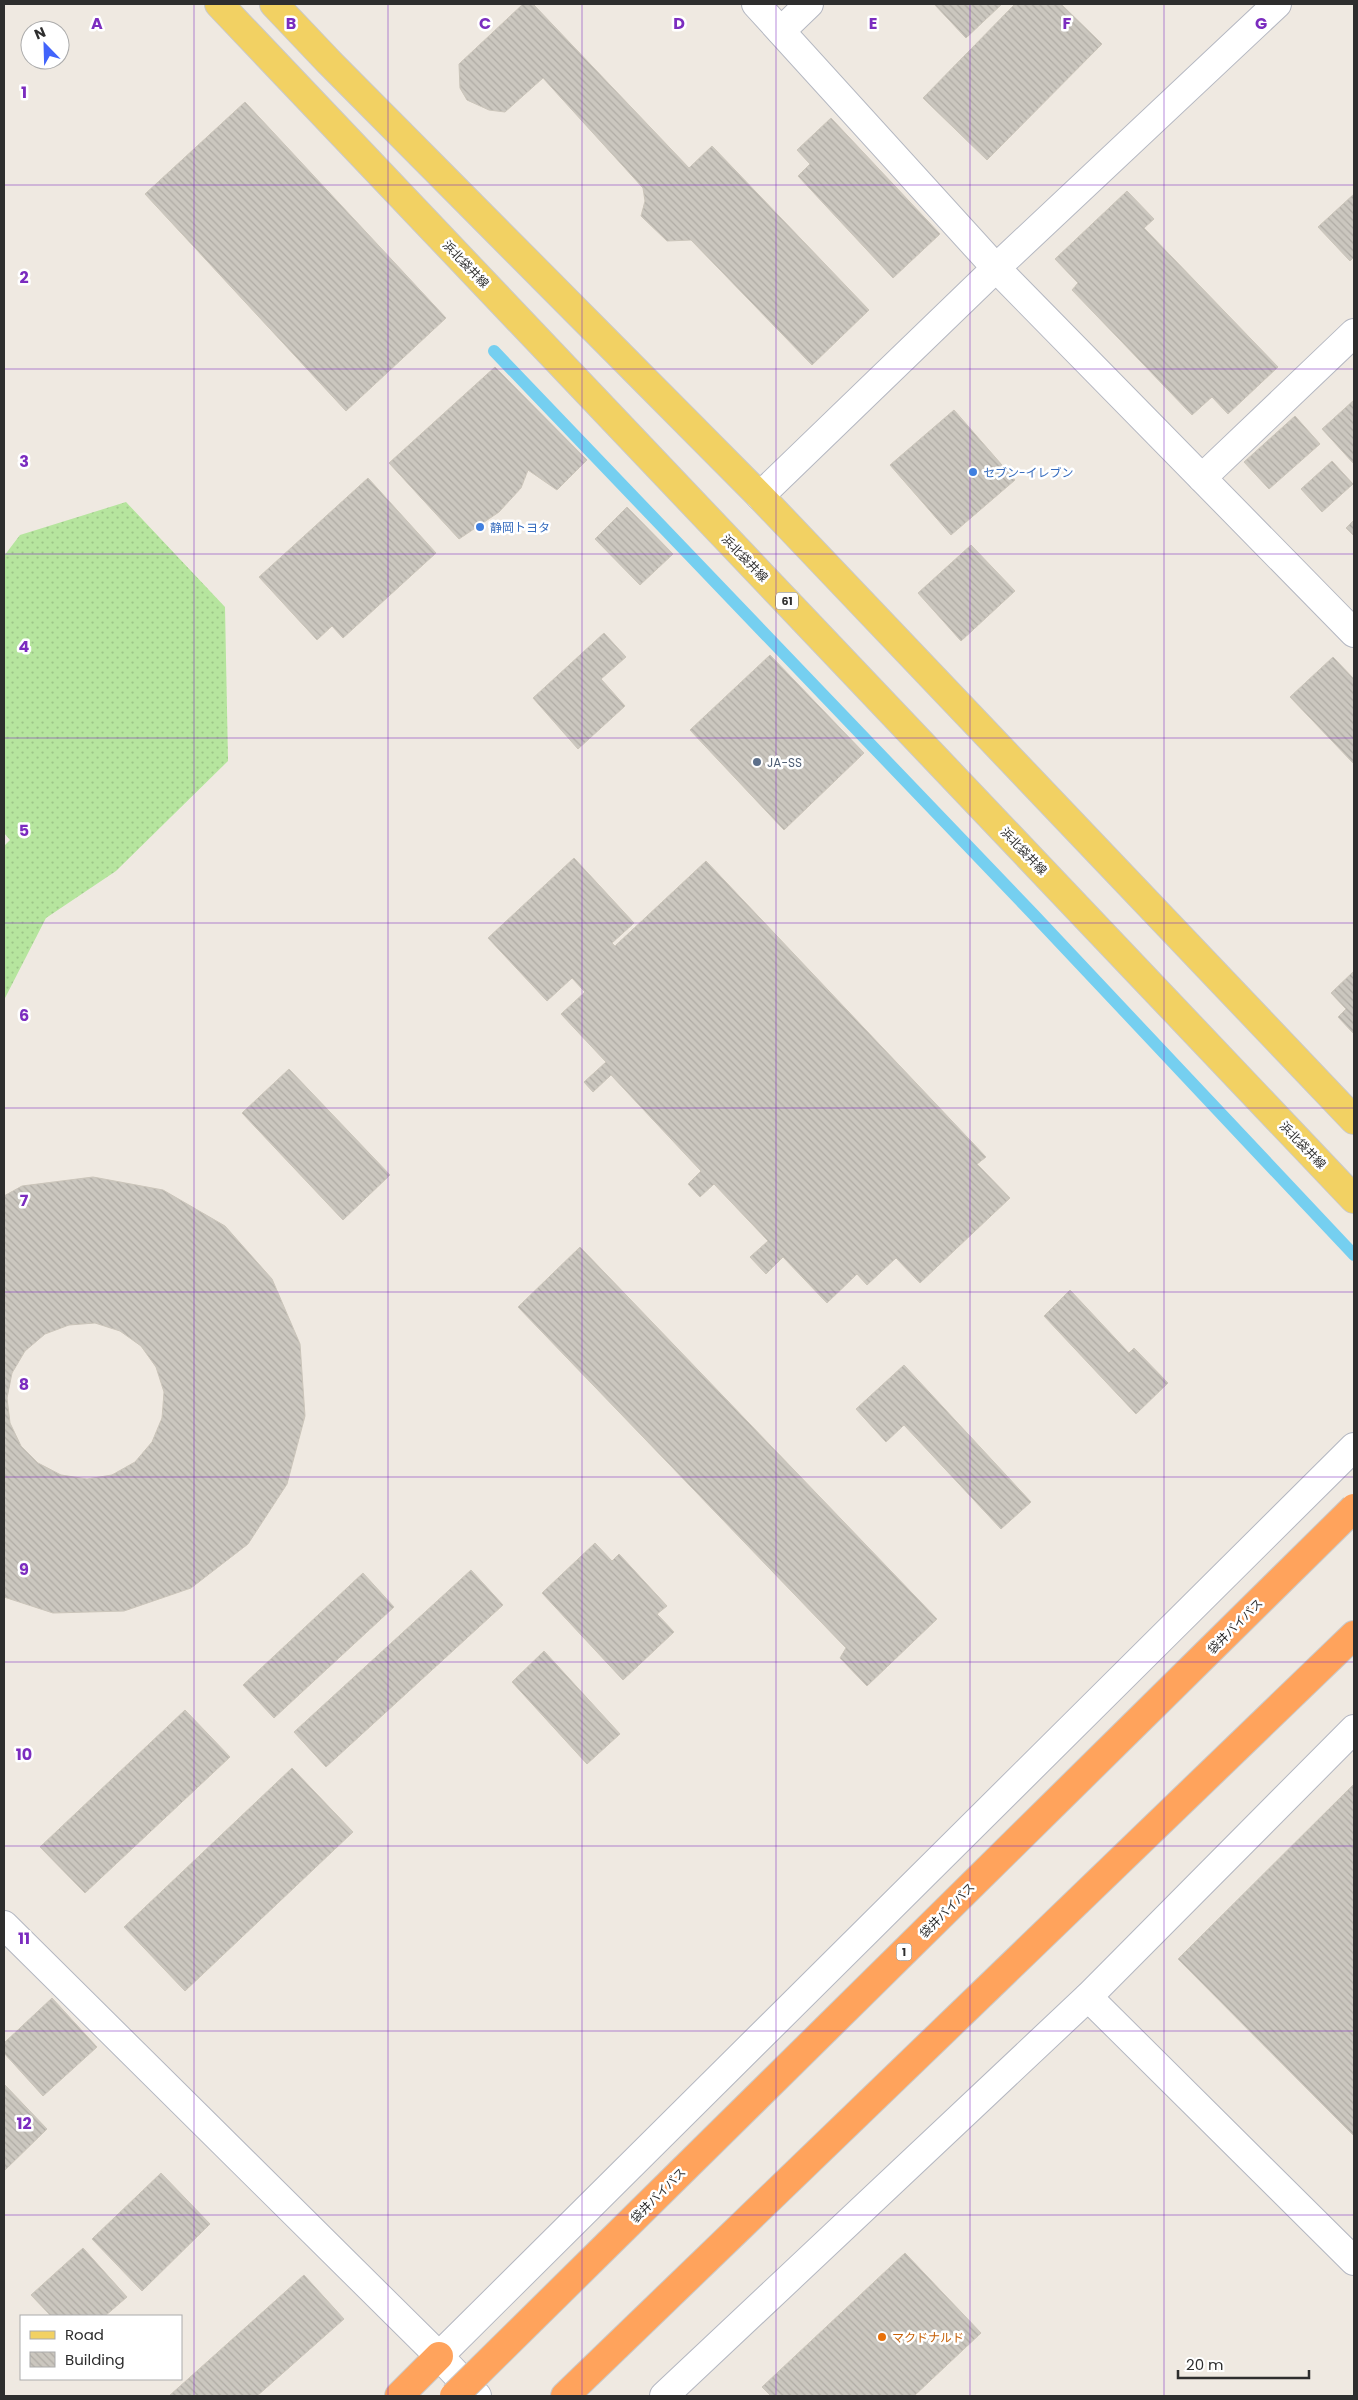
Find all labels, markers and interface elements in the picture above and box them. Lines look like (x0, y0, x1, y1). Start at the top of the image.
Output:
text: A (91, 12, 103, 35)
text: B (286, 12, 296, 35)
text: C (479, 12, 491, 35)
text: D (673, 12, 685, 35)
text: E (869, 12, 877, 35)
text: F (1063, 12, 1072, 35)
text: G (1255, 12, 1267, 35)
north arrow (20, 20, 70, 70)
text: N (31, 22, 49, 44)
text: 1 (21, 81, 27, 104)
street label: 浜北袋井線 (439, 237, 493, 291)
text: 2 (19, 266, 29, 289)
text: 3 (19, 450, 29, 473)
place label: セブン-イレブン (983, 464, 1074, 481)
marker: セブン-イレブン (967, 466, 979, 478)
place label: 静岡トヨタ (490, 519, 550, 536)
marker: 静岡トヨタ (474, 521, 486, 533)
street label: 浜北袋井線 (718, 531, 772, 585)
road number: 61 (776, 592, 798, 610)
text: 4 (19, 635, 30, 658)
place label: JA-SS (767, 754, 802, 771)
marker: JA-SS (751, 756, 763, 768)
text: 5 (19, 819, 29, 842)
street label: 浜北袋井線 (997, 824, 1051, 878)
text: 6 (19, 1004, 29, 1027)
street label: 浜北袋井線 (1276, 1118, 1330, 1172)
text: 7 (20, 1189, 29, 1212)
text: 8 (19, 1373, 29, 1396)
text: 9 (19, 1558, 29, 1581)
street label: 袋井バイパス (1203, 1595, 1266, 1658)
text: 10 (16, 1743, 32, 1766)
street label: 袋井バイパス (915, 1879, 978, 1942)
text: 11 (18, 1927, 30, 1950)
road number: 1 (896, 1944, 912, 1960)
text: 12 (16, 2112, 32, 2135)
street label: 袋井バイパス (626, 2164, 689, 2227)
legend (20, 2315, 182, 2380)
text: Road (65, 2324, 104, 2345)
place label: マクドナルド (892, 2329, 964, 2346)
marker: マクドナルド (876, 2331, 888, 2343)
scale bar (1178, 2348, 1309, 2380)
text: Building (65, 2349, 125, 2370)
text: 20 m (1186, 2354, 1224, 2375)

